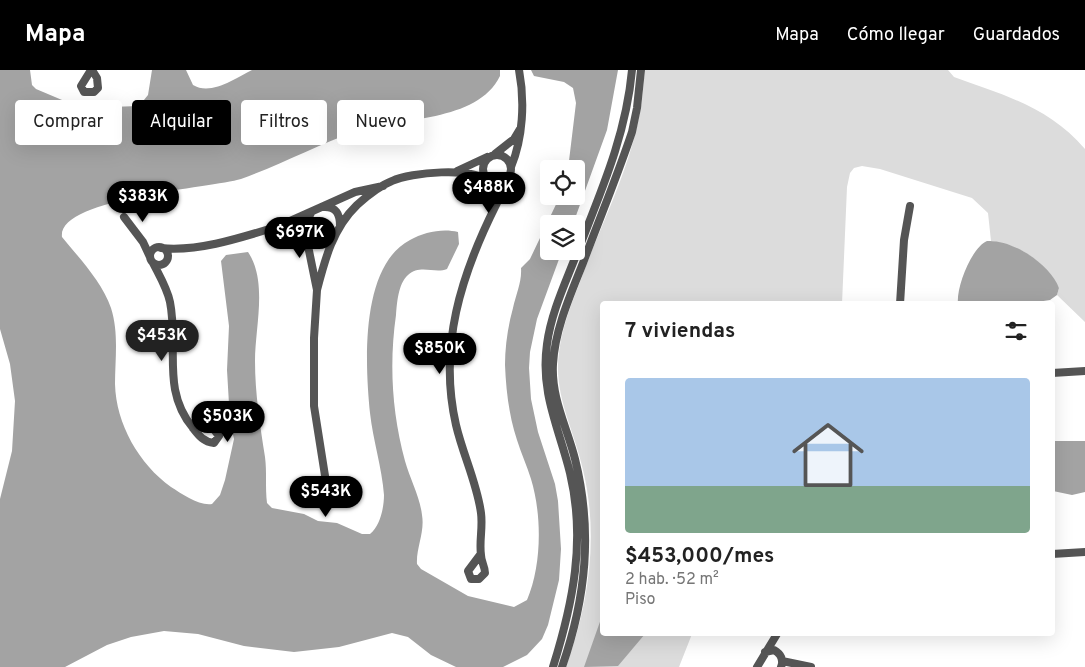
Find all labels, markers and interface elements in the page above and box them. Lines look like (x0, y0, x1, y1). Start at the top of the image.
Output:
text: Mapa (25, 20, 85, 50)
text: Mapa (775, 24, 819, 47)
text: Cómo llegar (847, 24, 945, 47)
text: Guardados (973, 24, 1060, 47)
chip: Comprar (15, 100, 122, 145)
chip: Alquilar (132, 100, 231, 145)
chip: Filtros (241, 100, 327, 145)
chip: Nuevo (337, 100, 424, 145)
map controls (540, 160, 585, 260)
button: locate (540, 160, 585, 205)
pin: $488K (454, 172, 524, 214)
text: $488K (463, 178, 515, 198)
pin: $383K (108, 180, 178, 223)
text: $383K (118, 187, 168, 207)
button: layers (540, 215, 585, 260)
pin: $697K (265, 216, 335, 259)
text: $697K (276, 223, 324, 243)
icon: filters (1002, 317, 1030, 345)
text: 7 viviendas (625, 318, 735, 345)
pin: $453K (127, 320, 197, 362)
text: $453K (137, 326, 187, 346)
pin: $850K (405, 332, 475, 375)
text: $850K (414, 339, 466, 359)
pin: $503K (193, 400, 263, 443)
text: $503K (203, 407, 253, 427)
icon: home (783, 410, 873, 500)
pin: $543K (291, 476, 361, 518)
text: $543K (301, 482, 351, 502)
text: $453,000/mes (625, 543, 774, 570)
text: 2 hab. · 52 m² (625, 570, 719, 590)
text: Piso (625, 590, 655, 610)

